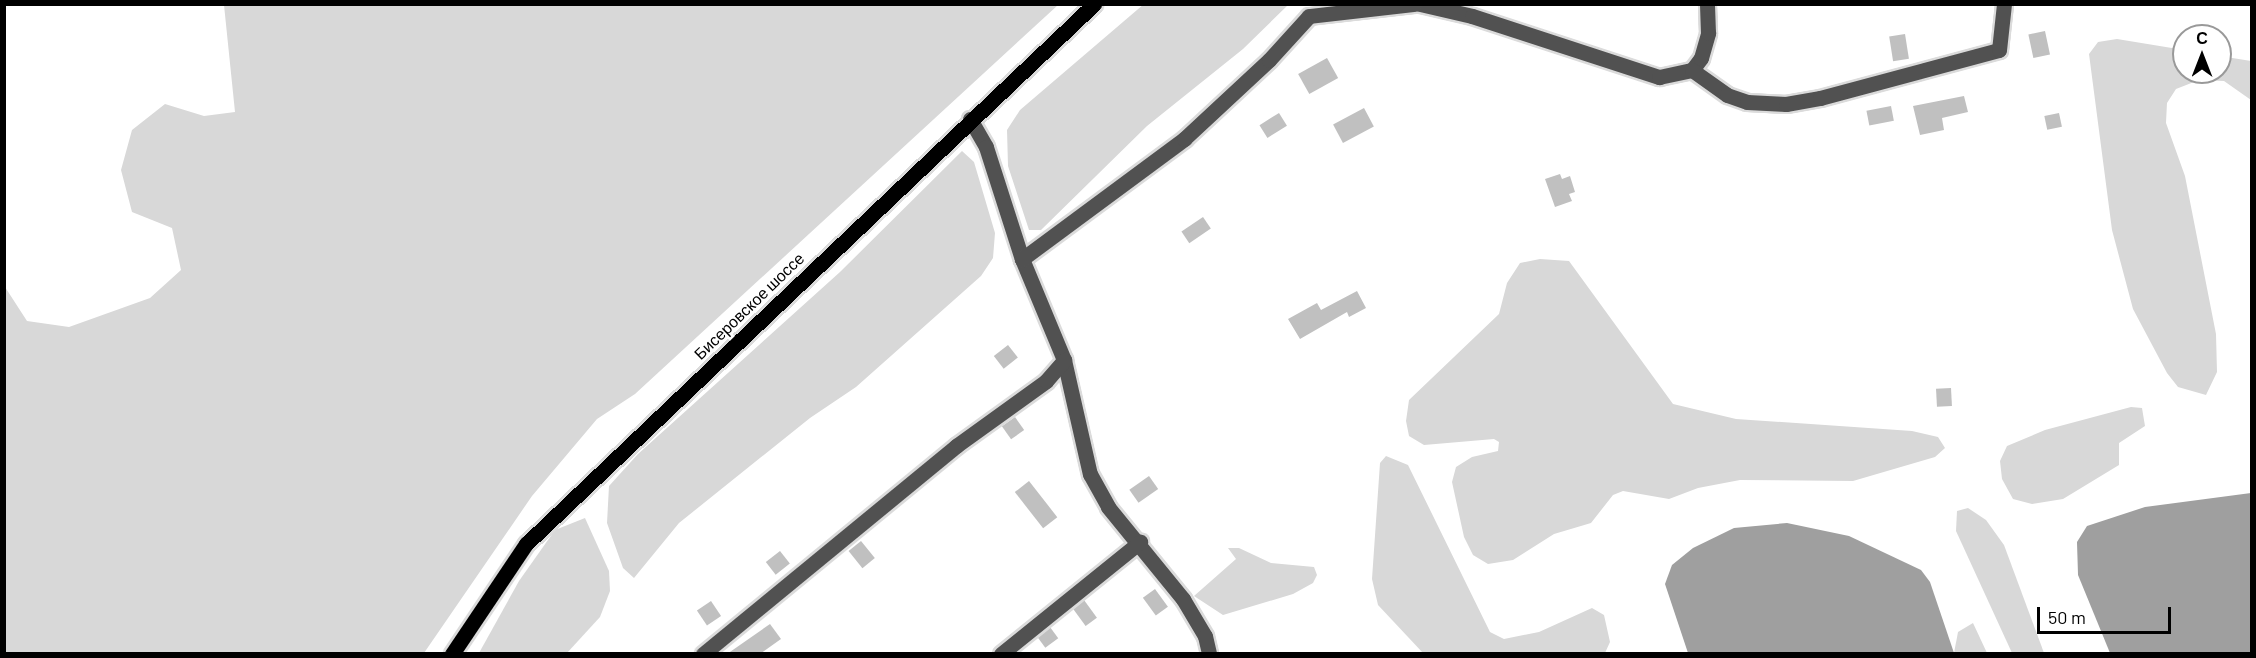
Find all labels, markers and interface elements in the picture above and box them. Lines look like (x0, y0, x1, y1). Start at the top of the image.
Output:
north arrow (2172, 24, 2232, 84)
text: С (2196, 28, 2208, 47)
street label: Бисеровское шоссе (690, 249, 808, 363)
scale bar (2040, 595, 2174, 633)
text: 50 m (2048, 606, 2086, 628)

